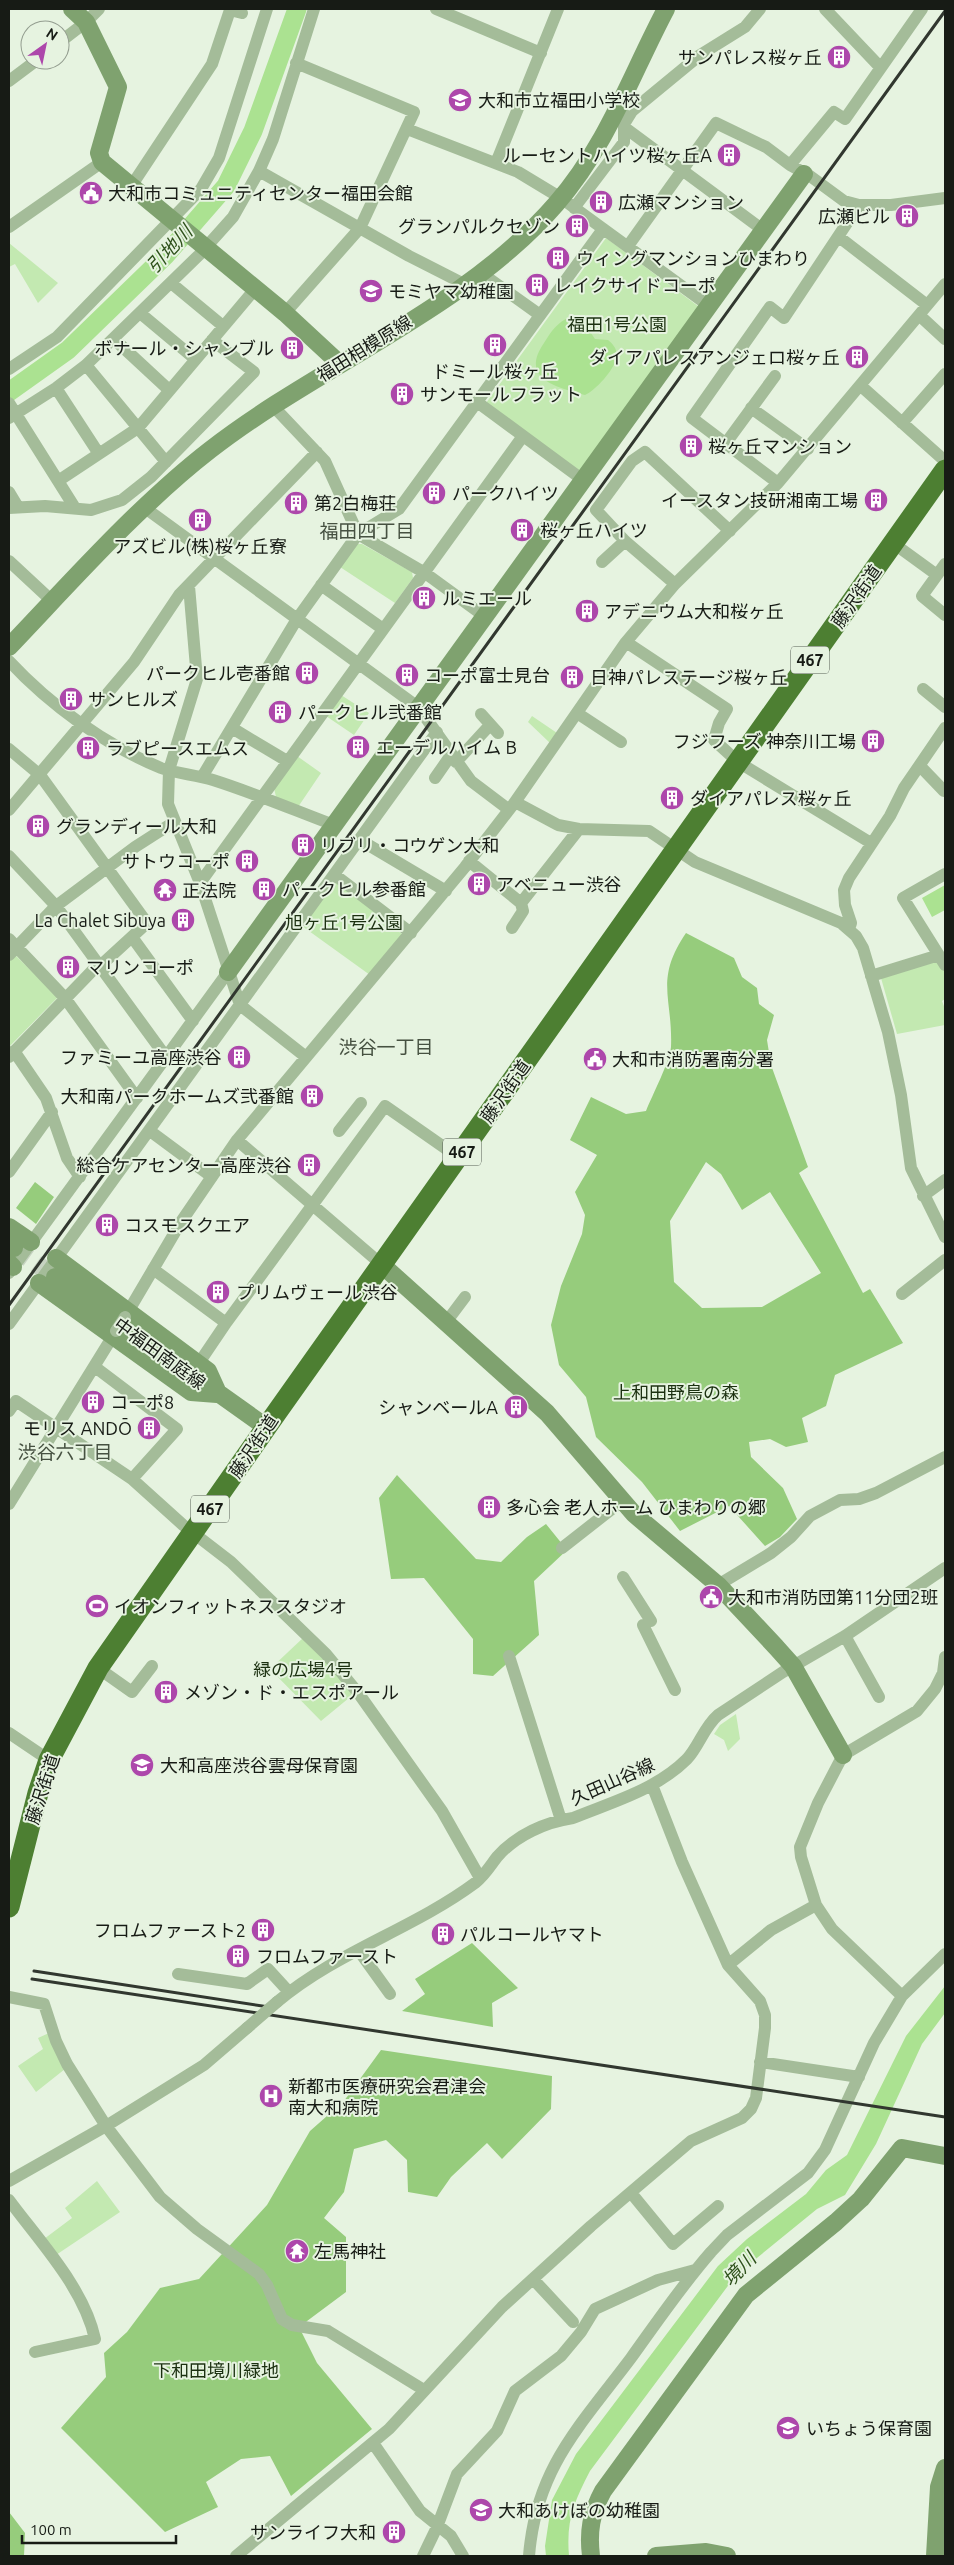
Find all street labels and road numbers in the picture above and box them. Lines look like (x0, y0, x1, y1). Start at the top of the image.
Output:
street label: 福田相模原線 (313, 311, 415, 385)
street label: 藤沢街道 (827, 561, 885, 631)
road number: 467 (791, 646, 829, 674)
street label: 藤沢街道 (476, 1056, 534, 1126)
road number: 467 (443, 1138, 481, 1166)
street label: 中福田南庭線 (110, 1313, 210, 1393)
street label: 藤沢街道 (225, 1411, 281, 1481)
road number: 467 (191, 1496, 229, 1522)
street label: 藤沢街道 (21, 1752, 63, 1826)
street label: 久田山谷線 (567, 1754, 657, 1808)

